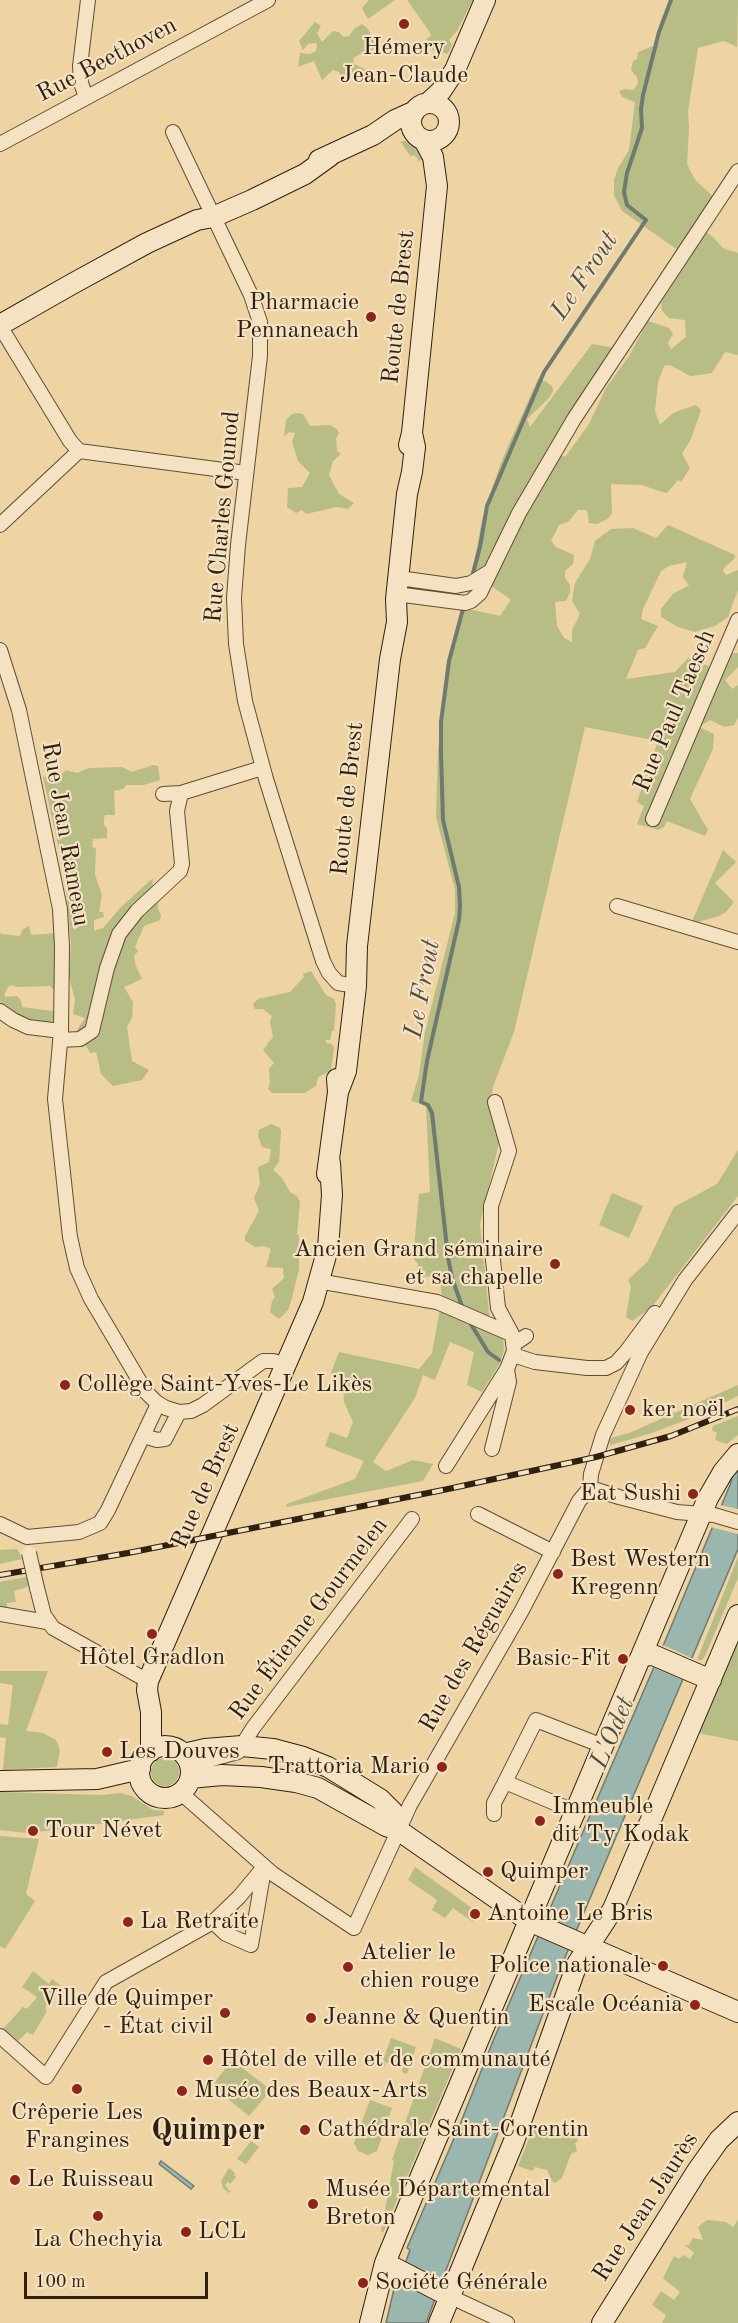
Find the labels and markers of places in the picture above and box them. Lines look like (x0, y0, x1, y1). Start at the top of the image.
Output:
marker: Hémery Jean-Claude (397, 17, 411, 31)
place label: Hémery Jean-Claude (340, 34, 468, 90)
place label: Pharmacie Pennaneach (236, 289, 359, 345)
marker: Pharmacie Pennaneach (364, 310, 378, 324)
place label: Ancien Grand séminaire et sa chapelle (294, 1236, 543, 1292)
marker: Ancien Grand séminaire et sa chapelle (548, 1257, 562, 1271)
place label: Collège Saint-Yves-Le Likès (77, 1371, 372, 1399)
marker: Collège Saint-Yves-Le Likès (58, 1378, 72, 1392)
place label: ker noël (642, 1396, 724, 1424)
marker: ker noël (623, 1403, 637, 1417)
place label: Eat Sushi (580, 1480, 681, 1508)
marker: Eat Sushi (686, 1487, 700, 1501)
place label: Best Western Kregenn (570, 1546, 710, 1602)
marker: Best Western Kregenn (551, 1567, 565, 1581)
marker: Hôtel Gradlon (145, 1627, 159, 1641)
place label: Hôtel Gradlon (79, 1644, 225, 1672)
place label: Basic-Fit (515, 1645, 611, 1673)
marker: Basic-Fit (616, 1652, 630, 1666)
place label: Les Douves (119, 1738, 240, 1766)
marker: Les Douves (100, 1745, 114, 1759)
place label: Trattoria Mario (267, 1753, 430, 1781)
marker: Trattoria Mario (435, 1760, 449, 1774)
place label: Immeuble dit Ty Kodak (552, 1793, 690, 1849)
marker: Immeuble dit Ty Kodak (533, 1814, 547, 1828)
place label: Tour Névet (45, 1817, 162, 1845)
marker: Tour Névet (26, 1824, 40, 1838)
place label: Quimper (500, 1858, 588, 1886)
marker: Quimper (481, 1865, 495, 1879)
place label: Antoine Le Bris (487, 1900, 653, 1928)
marker: Antoine Le Bris (468, 1907, 482, 1921)
place label: La Retraite (140, 1908, 259, 1936)
marker: La Retraite (121, 1915, 135, 1929)
place label: Atelier le chien rouge (360, 1939, 479, 1995)
place label: Police nationale (489, 1952, 651, 1980)
marker: Police nationale (656, 1959, 670, 1973)
marker: Atelier le chien rouge (341, 1960, 355, 1974)
place label: Ville de Quimper - État civil (40, 1985, 213, 2041)
place label: Escale Océania (528, 1991, 683, 2019)
marker: Escale Océania (688, 1998, 702, 2012)
place label: Jeanne & Quentin (323, 2004, 510, 2032)
marker: Ville de Quimper - État civil (218, 2006, 232, 2020)
marker: Jeanne & Quentin (304, 2011, 318, 2025)
place label: Hôtel de ville et de communauté (220, 2046, 550, 2074)
marker: Hôtel de ville et de communauté (201, 2053, 215, 2067)
place label: Musée des Beaux-Arts (194, 2077, 427, 2105)
marker: Crêperie Les Frangines (70, 2082, 84, 2096)
marker: Musée des Beaux-Arts (175, 2084, 189, 2098)
place label: Crêperie Les Frangines (11, 2099, 143, 2155)
place label: Cathédrale Saint-Corentin (317, 2116, 589, 2144)
marker: Cathédrale Saint-Corentin (298, 2123, 312, 2137)
place label: Le Ruisseau (27, 2166, 154, 2194)
marker: Le Ruisseau (8, 2173, 22, 2187)
place label: Musée Départemental Breton (325, 2176, 550, 2232)
marker: Musée Départemental Breton (306, 2197, 320, 2211)
marker: La Chechyia (91, 2209, 105, 2223)
place label: LCL (198, 2218, 246, 2246)
marker: LCL (179, 2225, 193, 2239)
place label: La Chechyia (33, 2226, 163, 2254)
place label: Société Générale (375, 2269, 547, 2297)
marker: Société Générale (356, 2276, 370, 2290)

